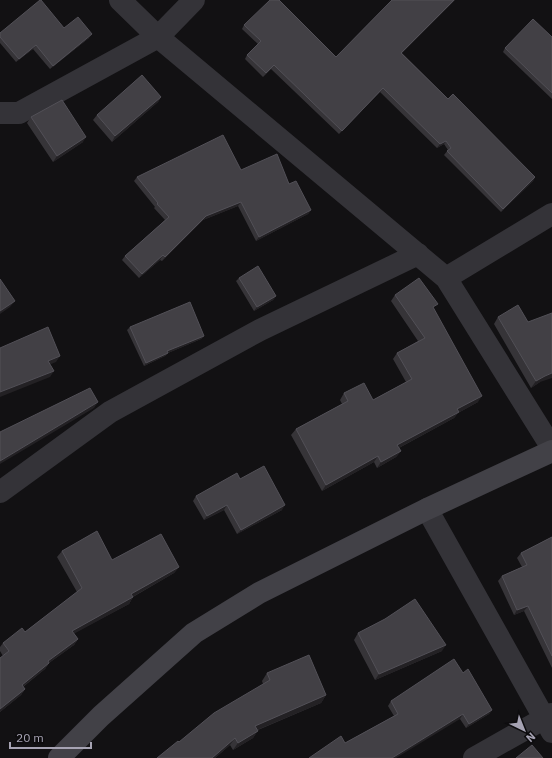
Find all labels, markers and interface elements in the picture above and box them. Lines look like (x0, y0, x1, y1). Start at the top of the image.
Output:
north arrow (504, 710, 544, 750)
scale bar (10, 724, 91, 750)
text: N (523, 729, 539, 745)
text: 20 m (16, 730, 44, 745)

